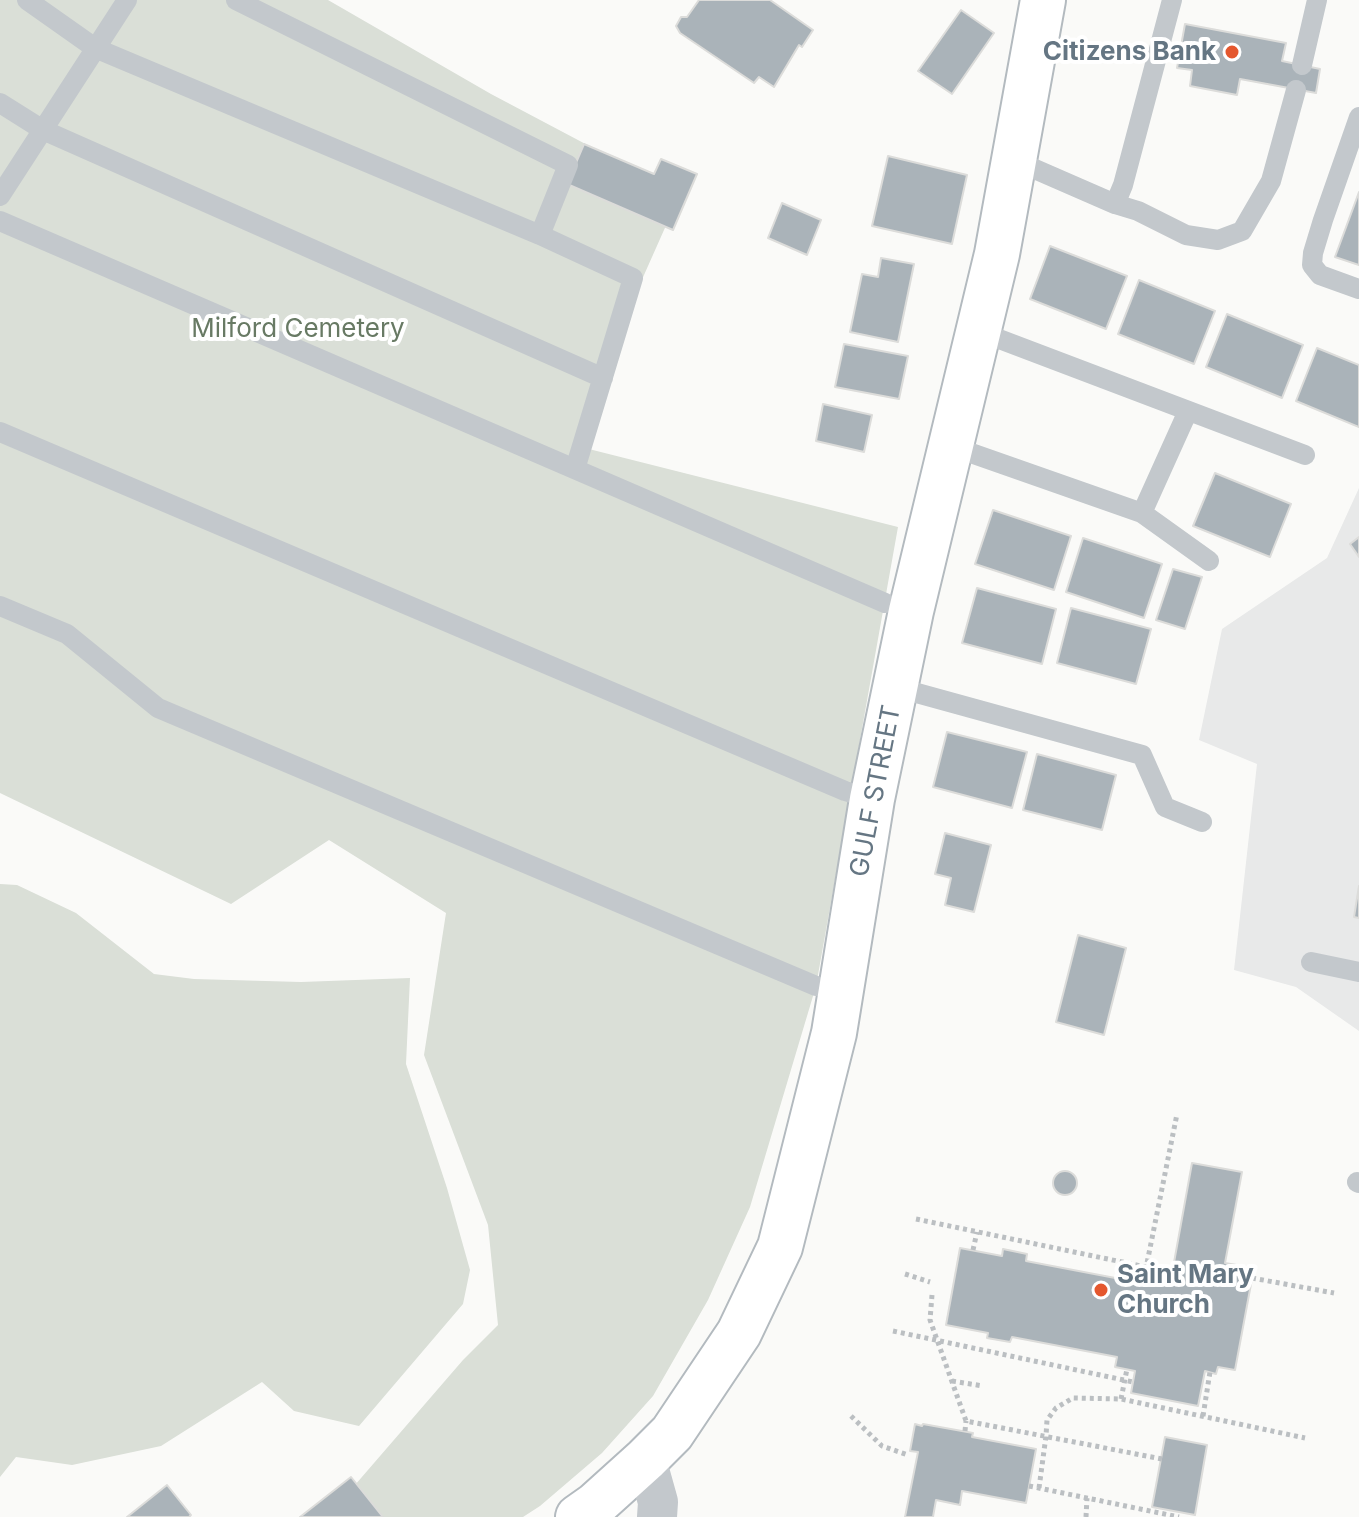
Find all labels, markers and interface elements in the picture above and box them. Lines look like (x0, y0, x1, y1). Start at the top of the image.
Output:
place label: Citizens Bank (1043, 36, 1216, 68)
marker: Citizens Bank (1223, 43, 1241, 61)
park label: Milford Cemetery (191, 313, 405, 345)
street label: GULF STREET (844, 702, 908, 880)
place label: Saint Mary Church (1117, 1259, 1254, 1320)
marker: Saint Mary Church (1092, 1281, 1110, 1299)

